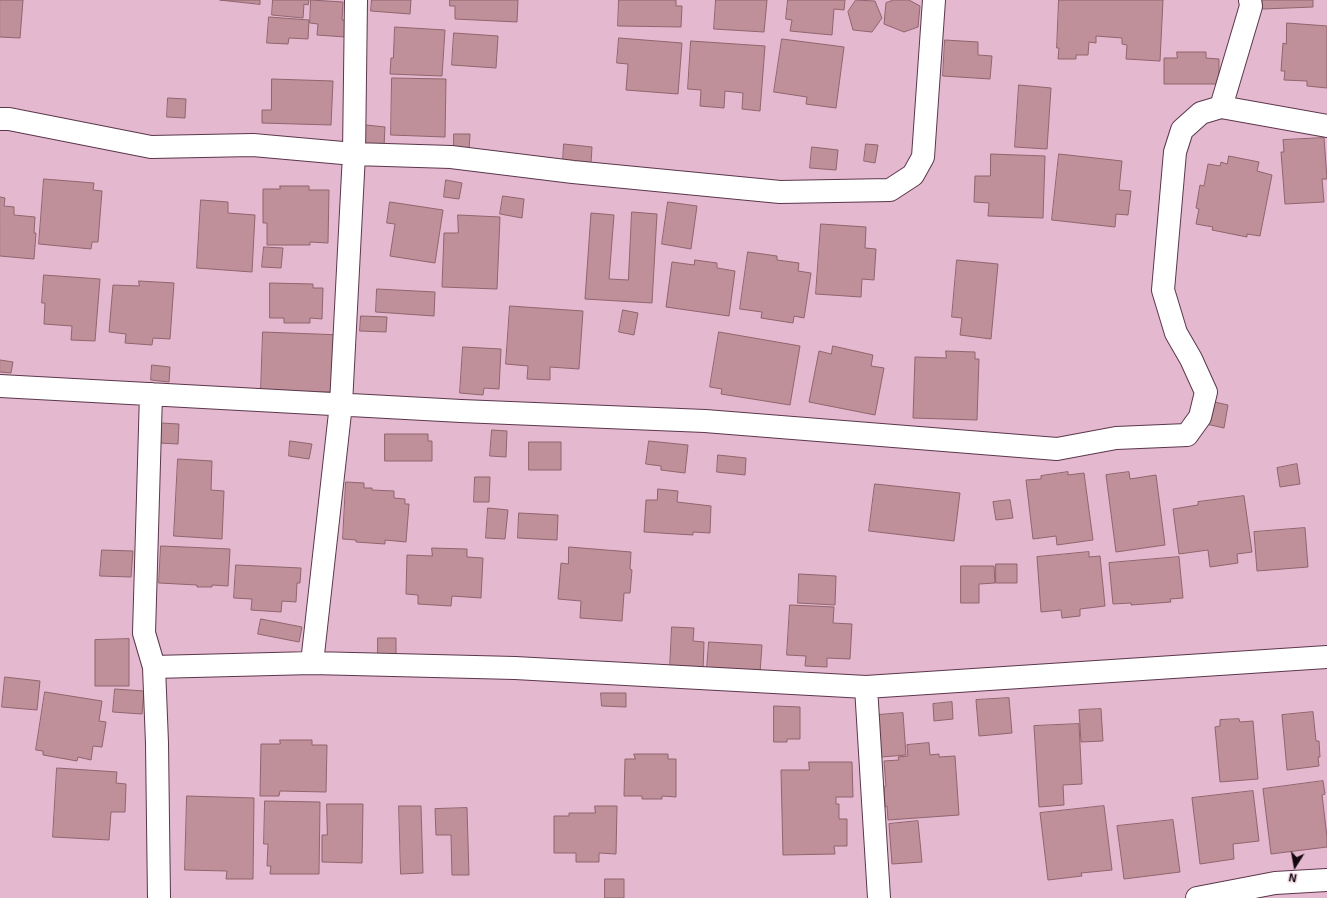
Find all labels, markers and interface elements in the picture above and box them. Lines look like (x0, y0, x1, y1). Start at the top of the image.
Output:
north arrow (1275, 846, 1315, 886)
text: N (1287, 871, 1298, 885)

